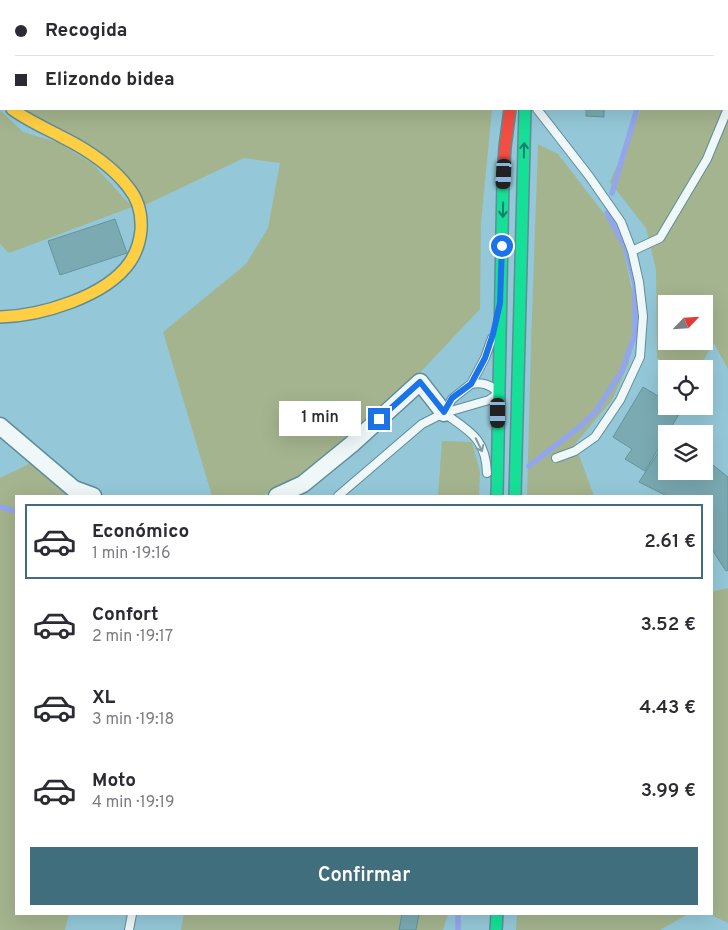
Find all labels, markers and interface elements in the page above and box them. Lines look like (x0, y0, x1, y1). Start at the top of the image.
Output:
text: Recogida (45, 19, 127, 43)
text: Elizondo bidea (45, 68, 175, 92)
one-way arrow (519, 142, 529, 158)
car (495, 159, 512, 189)
one-way arrow (498, 201, 508, 217)
route start (491, 235, 513, 257)
north arrow (658, 295, 712, 350)
map controls (658, 295, 713, 480)
button: locate (658, 360, 713, 415)
car (490, 398, 505, 428)
callout: 1 min (279, 402, 362, 436)
text: 1 min (301, 408, 339, 428)
route end (368, 408, 390, 430)
button: layers (658, 425, 713, 480)
one-way arrow (475, 437, 485, 452)
icon: car (32, 519, 77, 564)
text: Económico (92, 520, 189, 544)
text: 2.61 € (644, 530, 696, 554)
text: 1 min · 19:16 (92, 544, 171, 564)
icon: car (32, 602, 77, 647)
text: Confort (92, 603, 158, 627)
text: 3.52 € (641, 613, 696, 637)
text: 2 min · 19:17 (92, 627, 173, 647)
icon: car (32, 685, 77, 730)
text: XL (92, 686, 115, 710)
text: 4.43 € (639, 696, 696, 720)
text: 3 min · 19:18 (92, 710, 174, 730)
icon: car (32, 768, 77, 813)
text: Moto (92, 769, 136, 793)
text: 3.99 € (641, 779, 696, 803)
text: 4 min · 19:19 (92, 793, 174, 813)
button: Confirmar (30, 847, 698, 905)

